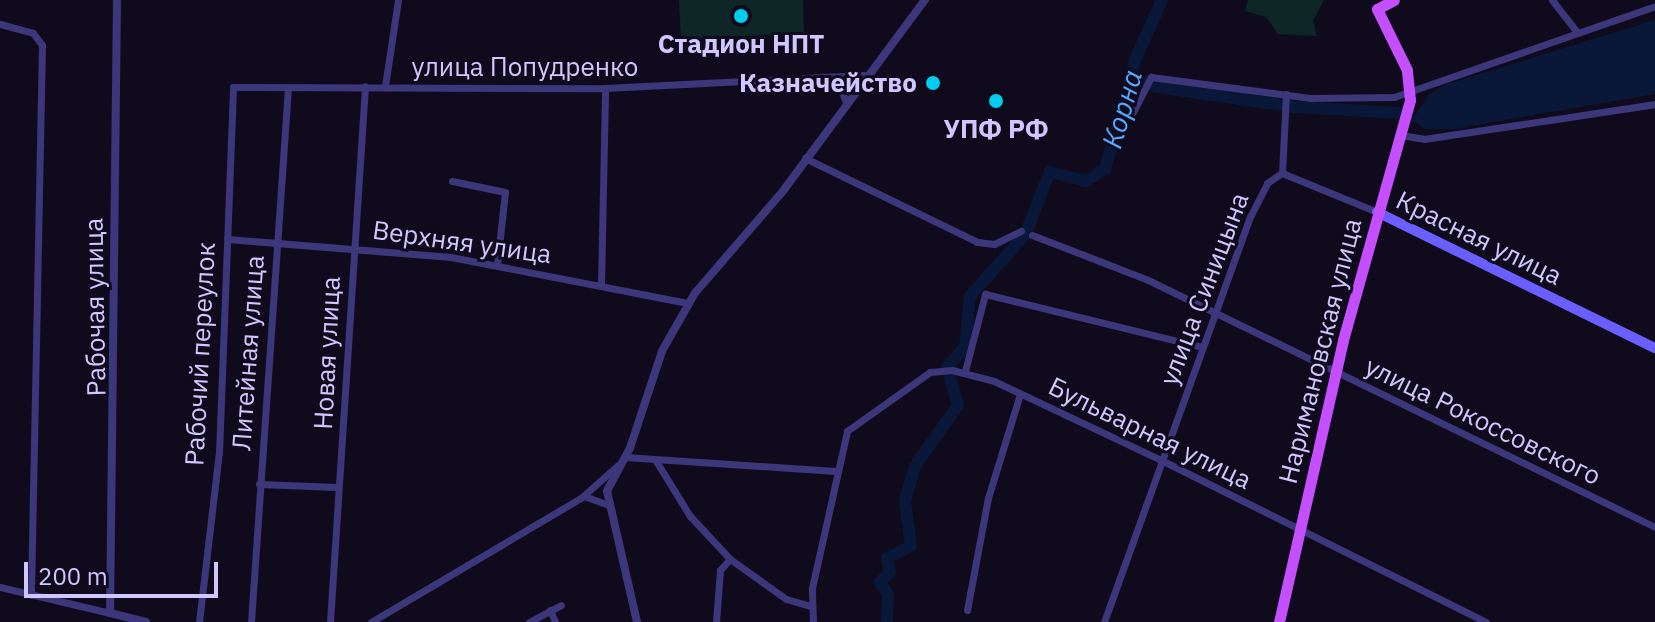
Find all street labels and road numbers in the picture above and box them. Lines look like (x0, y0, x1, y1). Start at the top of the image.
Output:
street label: улица Попудренко (412, 51, 638, 83)
street label: Красная улица (1391, 184, 1567, 292)
street label: улица Синицына (1153, 188, 1255, 390)
street label: Верхняя улица (370, 214, 554, 270)
street label: Наримановская улица (1272, 215, 1368, 487)
street label: Рабочая улица (78, 217, 112, 397)
street label: Рабочий переулок (179, 241, 221, 467)
street label: Литейная улица (226, 254, 270, 452)
street label: Новая улица (307, 276, 347, 430)
street label: улица Рокоссовского (1360, 350, 1606, 492)
street label: Бульварная улица (1044, 370, 1256, 496)

